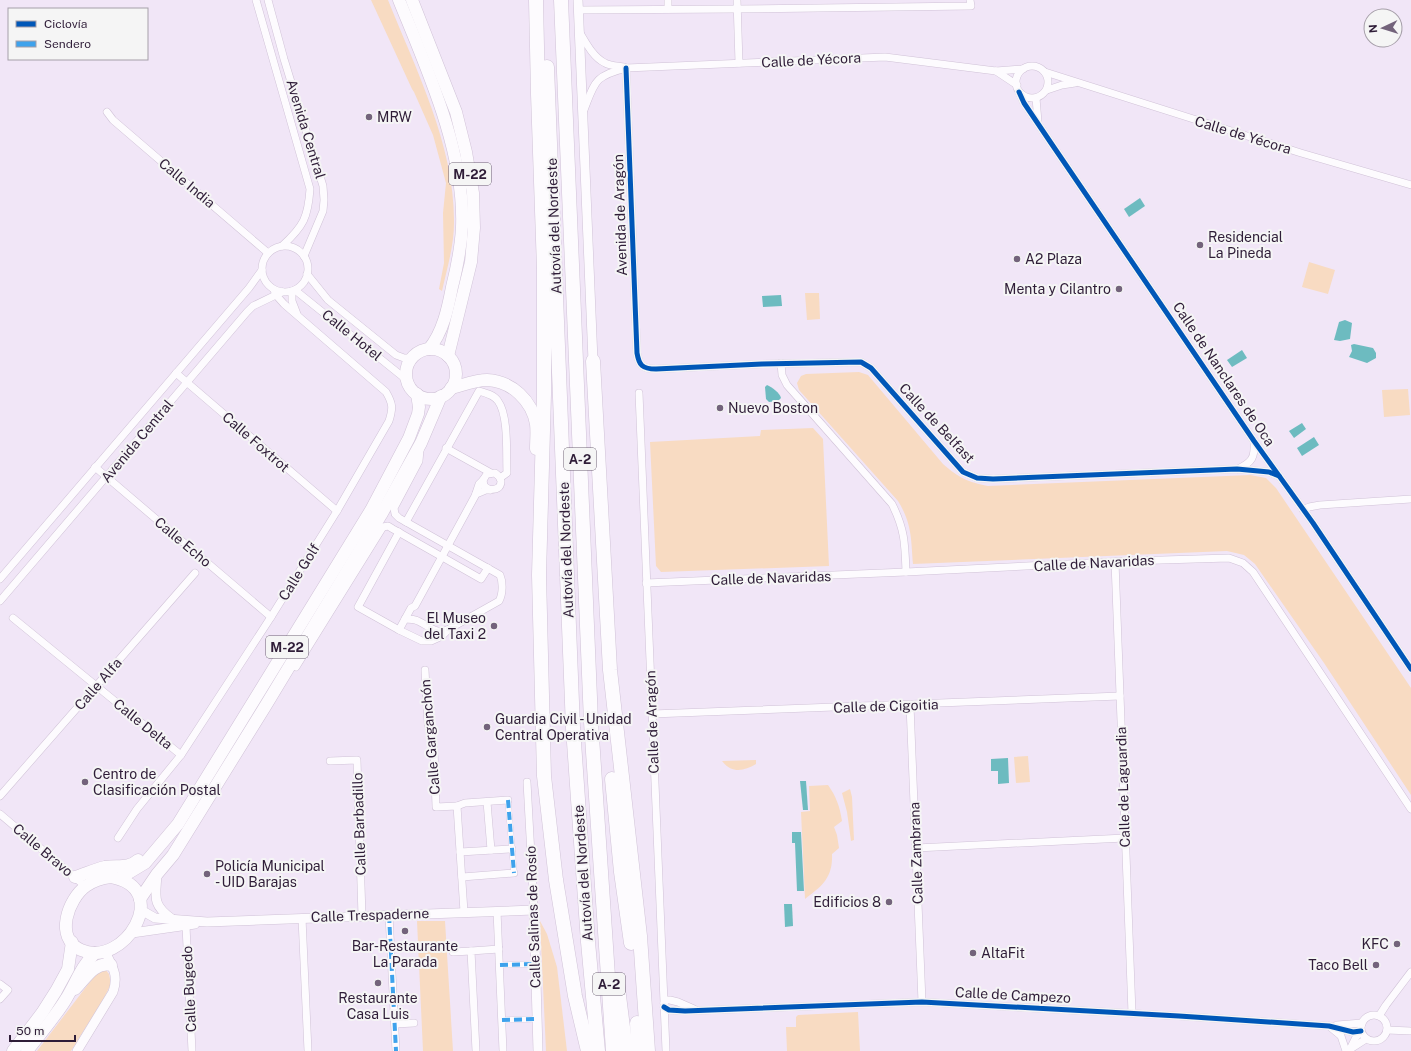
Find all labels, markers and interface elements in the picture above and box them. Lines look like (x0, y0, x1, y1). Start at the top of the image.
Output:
legend (8, 8, 148, 60)
north arrow (1363, 8, 1403, 48)
text: Ciclovía (44, 17, 87, 31)
text: N (1367, 24, 1379, 33)
text: Sendero (44, 37, 91, 51)
street label: Calle de Yécora (761, 49, 861, 71)
street label: Avenida Central (283, 77, 329, 181)
place label: MRW (377, 109, 412, 125)
marker: MRW (364, 112, 374, 122)
street label: Calle de Yécora (1193, 113, 1293, 157)
street label: Avenida de Aragón (610, 154, 630, 276)
street label: Calle India (156, 155, 218, 211)
street label: Autovía del Nordeste (544, 157, 564, 294)
road number: M-22 (449, 163, 491, 185)
place label: Residencial La Pineda (1208, 229, 1283, 261)
marker: Residencial La Pineda (1195, 240, 1205, 250)
place label: A2 Plaza (1025, 251, 1082, 267)
marker: A2 Plaza (1012, 254, 1022, 264)
place label: Menta y Cilantro (1004, 281, 1111, 297)
marker: Menta y Cilantro (1114, 284, 1124, 294)
street label: Calle de Nanclares de Oca (1170, 299, 1278, 449)
street label: Calle Hotel (319, 306, 385, 364)
street label: Calle de Belfast (896, 380, 978, 466)
street label: Avenida Central (98, 396, 176, 486)
place label: Nuevo Boston (728, 400, 818, 416)
marker: Nuevo Boston (715, 403, 725, 413)
street label: Calle Foxtrot (219, 409, 293, 475)
road number: A-2 (564, 448, 596, 470)
street label: Autovía del Nordeste (556, 481, 576, 618)
street label: Calle Echo (152, 514, 214, 570)
street label: Calle Golf (275, 540, 323, 603)
street label: Calle de Navaridas (1033, 552, 1155, 574)
street label: Calle de Navaridas (710, 568, 832, 588)
place label: El Museo del Taxi 2 (424, 610, 486, 642)
marker: El Museo del Taxi 2 (489, 621, 499, 631)
road number: M-22 (266, 636, 308, 658)
street label: Calle Alfa (71, 655, 125, 713)
street label: Calle de Aragón (642, 670, 662, 774)
street label: Calle Garganchón (417, 679, 443, 795)
street label: Calle Delta (110, 695, 176, 753)
street label: Calle de Cigoitia (833, 696, 939, 716)
place label: Guardia Civil - Unidad Central Operativa (495, 711, 632, 743)
marker: Guardia Civil - Unidad Central Operativa (482, 722, 492, 732)
street label: Calle de Laguardia (1113, 726, 1133, 848)
place label: Centro de Clasificación Postal (93, 766, 221, 798)
street label: Calle Barbadillo (349, 772, 369, 876)
marker: Centro de Clasificación Postal (80, 777, 90, 787)
street label: Calle Zambrana (906, 802, 926, 904)
street label: Autovía del Nordeste (570, 804, 596, 942)
street label: Calle Bravo (10, 820, 76, 880)
street label: Calle Salinas de Rosío (523, 846, 543, 988)
place label: Policía Municipal - UID Barajas (215, 858, 325, 890)
marker: Policía Municipal - UID Barajas (202, 869, 212, 879)
place label: Edificios 8 (813, 894, 881, 910)
marker: Edificios 8 (884, 897, 894, 907)
street label: Calle Trespaderne (311, 905, 429, 925)
marker: Bar-Restaurante La Parada (400, 926, 410, 936)
place label: KFC (1361, 936, 1389, 952)
place label: Bar-Restaurante La Parada (352, 938, 458, 970)
marker: KFC (1392, 939, 1402, 949)
street label: Calle Bugedo (179, 945, 199, 1033)
place label: AltaFit (981, 945, 1025, 961)
marker: AltaFit (968, 948, 978, 958)
place label: Taco Bell (1308, 957, 1368, 973)
marker: Taco Bell (1371, 960, 1381, 970)
road number: A-2 (593, 973, 625, 995)
marker: Restaurante Casa Luis (373, 978, 383, 988)
street label: Calle de Campezo (955, 984, 1071, 1006)
place label: Restaurante Casa Luis (338, 990, 418, 1022)
scale bar (10, 1017, 75, 1043)
text: 50 m (16, 1024, 44, 1038)

